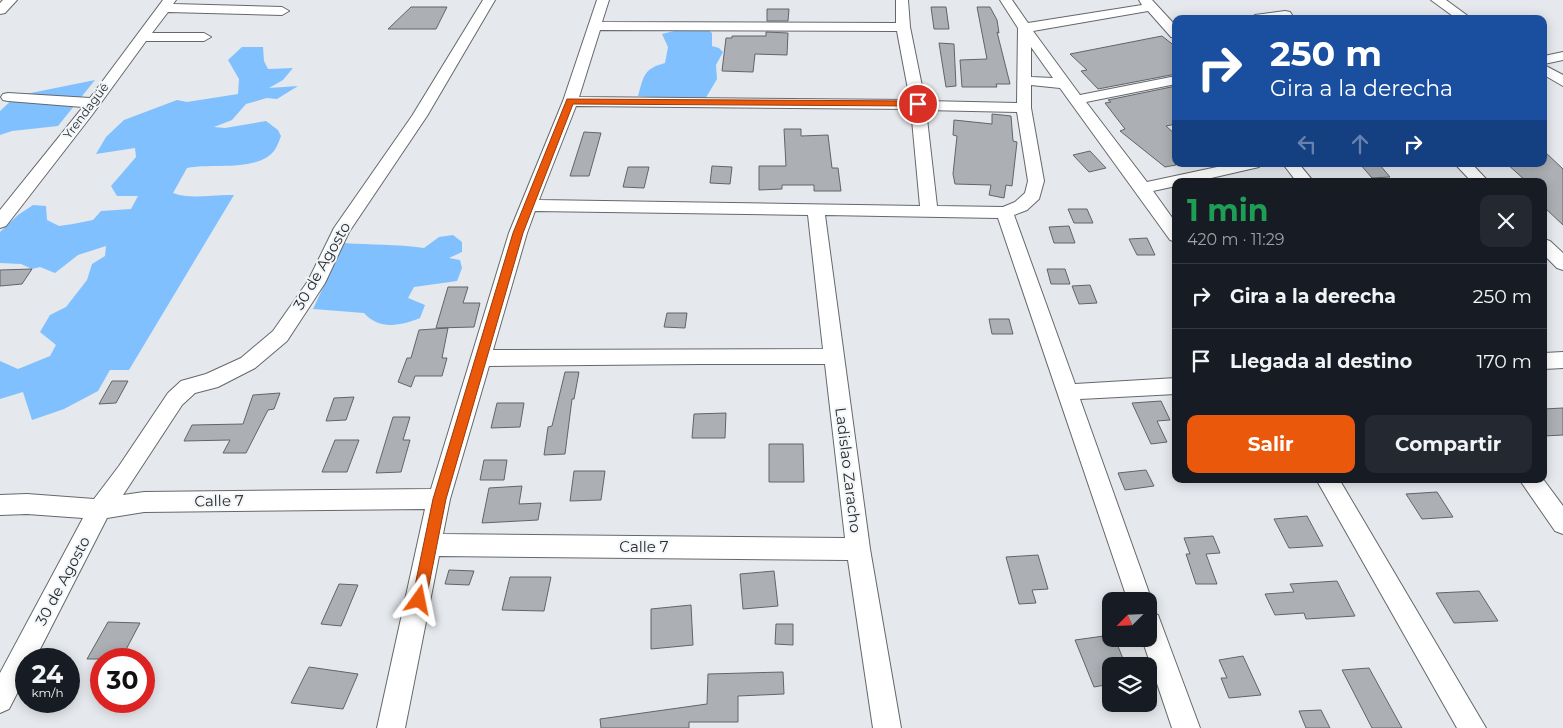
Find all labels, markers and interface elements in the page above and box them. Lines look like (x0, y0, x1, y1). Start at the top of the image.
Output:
text: 250 m (1270, 32, 1382, 75)
icon: right (1187, 35, 1252, 100)
text: Gira a la derecha (1270, 75, 1453, 102)
street label: Yrendagüé (60, 80, 111, 142)
pin (897, 83, 939, 125)
icon: arrive (904, 90, 932, 118)
icon: left (1293, 130, 1321, 158)
icon: ahead (1346, 130, 1374, 158)
icon: right (1399, 130, 1427, 158)
text: 1 min (1187, 192, 1268, 229)
button: close (1480, 195, 1532, 247)
street label: 30 de Agosto (289, 218, 354, 313)
text: 420 m · 11:29 (1187, 230, 1285, 249)
icon: right (1187, 282, 1215, 310)
text: Gira a la derecha (1230, 285, 1396, 308)
text: 250 m (1473, 285, 1532, 308)
icon: arrive (1187, 347, 1215, 375)
text: Llegada al destino (1230, 350, 1412, 373)
text: 170 m (1477, 350, 1532, 373)
street label: Ladislao Zaracho (831, 406, 866, 534)
button: Salir (1187, 415, 1355, 473)
button: Compartir (1365, 415, 1532, 473)
street label: Calle 7 (194, 491, 244, 510)
street label: 30 de Agosto (31, 533, 94, 629)
street label: Calle 7 (619, 537, 669, 556)
position arrow (392, 573, 444, 625)
north arrow (1102, 592, 1158, 648)
map controls (1102, 592, 1157, 712)
speed limit sign: 30 (90, 648, 155, 713)
button: layers (1102, 657, 1157, 712)
text: 24 (32, 659, 63, 689)
text: km/h (31, 685, 64, 700)

